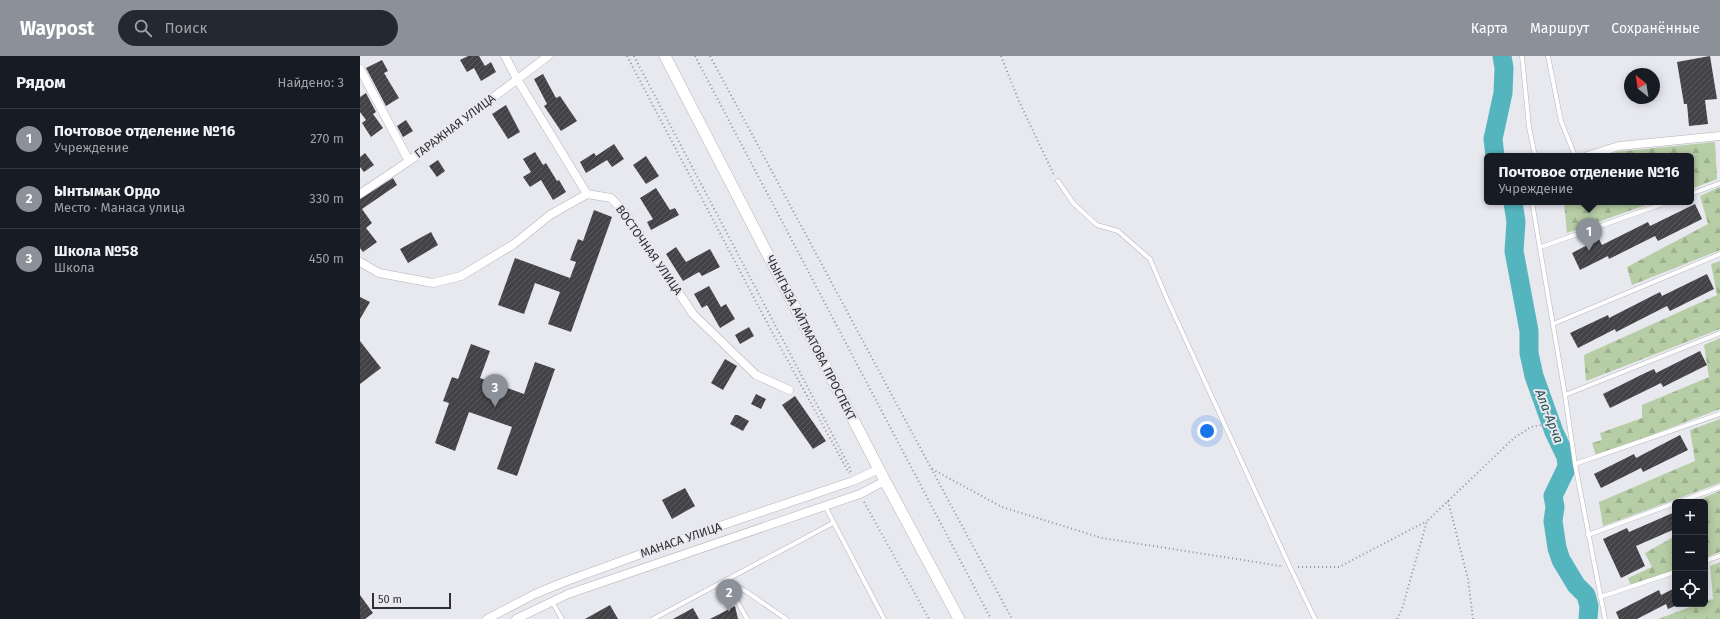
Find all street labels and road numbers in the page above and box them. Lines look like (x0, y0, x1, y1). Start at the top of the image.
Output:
street label: ГАРАЖНАЯ УЛИЦА (412, 91, 498, 161)
street label: ВОСТОЧНАЯ УЛИЦА (613, 202, 685, 298)
street label: ЧЫНГЫЗА АЙТМАТОВА ПРОСПЕКТ (763, 253, 860, 424)
street label: МАНАСА УЛИЦА (638, 519, 724, 560)

